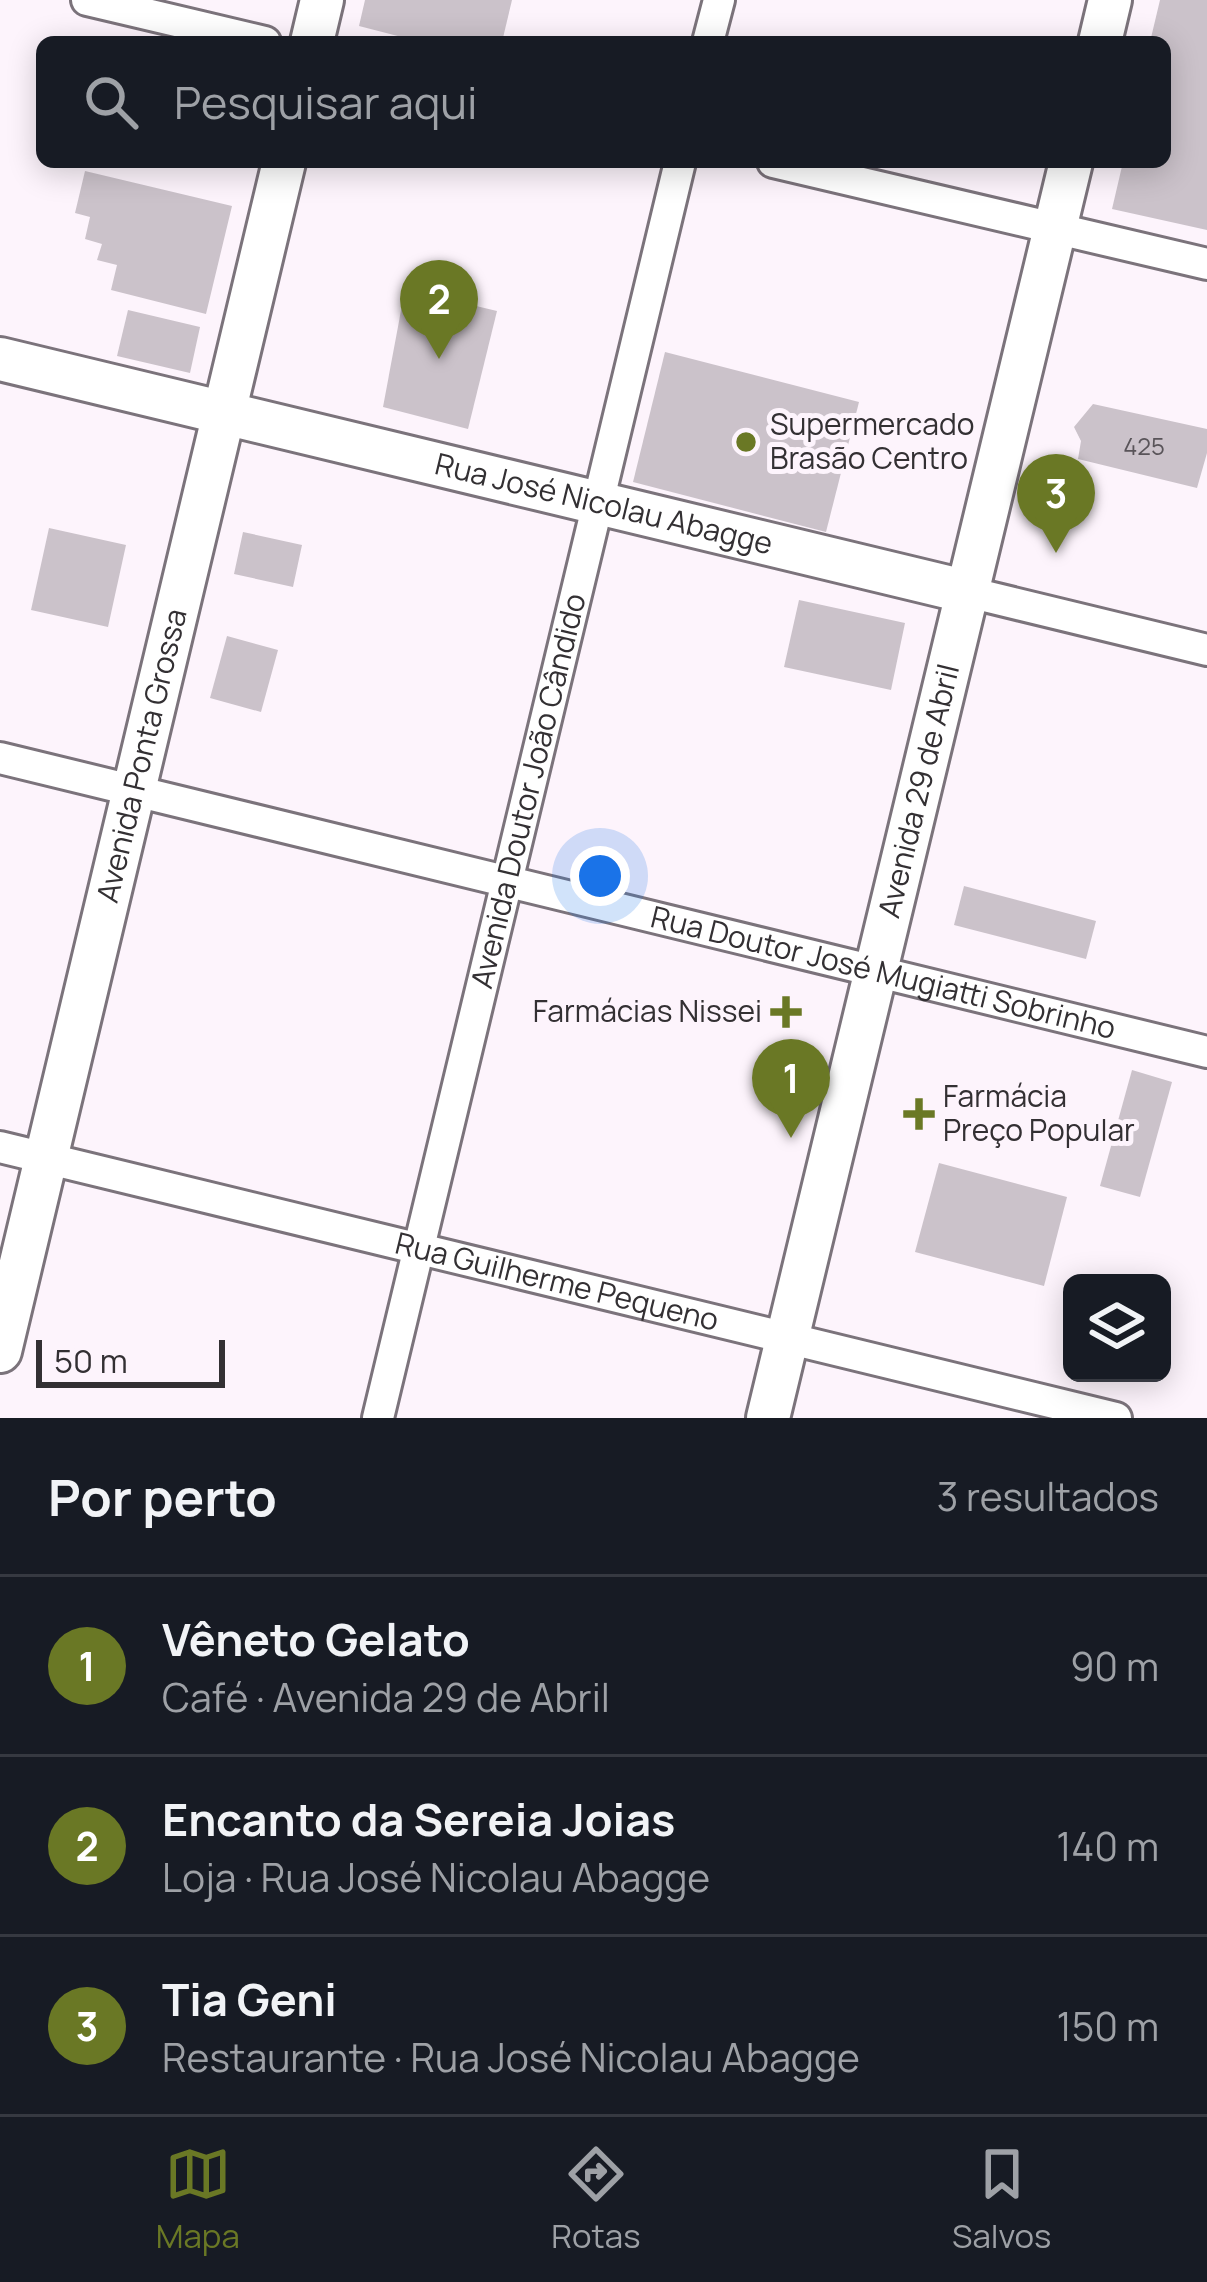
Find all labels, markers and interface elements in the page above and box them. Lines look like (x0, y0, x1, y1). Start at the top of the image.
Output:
search box (36, 36, 1171, 168)
icon: search (78, 69, 144, 135)
text: Pesquisar aqui (174, 71, 478, 133)
pin: 2 (400, 260, 478, 359)
place label: Supermercado Brasão Centro (770, 403, 975, 478)
marker: Supermercado Brasão Centro (733, 429, 759, 455)
house number: 425 (1123, 429, 1165, 462)
street label: Rua José Nicolau Abagge (431, 442, 777, 563)
pin: 3 (1017, 454, 1095, 553)
street label: Avenida Doutor João Cândido (460, 589, 595, 992)
street label: Avenida Ponta Grossa (86, 604, 196, 906)
street label: Avenida 29 de Abril (867, 660, 968, 922)
your location (570, 846, 630, 906)
street label: Rua Doutor José Mugiatti Sobrinho (647, 895, 1120, 1048)
place label: Farmácias Nissei (533, 990, 762, 1031)
marker: Farmácias Nissei (773, 999, 799, 1025)
pin: 1 (752, 1039, 830, 1138)
place label: Farmácia Preço Popular (943, 1075, 1135, 1150)
marker: Farmácia Preço Popular (906, 1101, 932, 1127)
street label: Rua Guilherme Pequeno (391, 1222, 723, 1340)
map controls (1063, 1274, 1171, 1382)
button: layers (1063, 1274, 1171, 1382)
scale bar (36, 1334, 225, 1387)
text: 50 m (54, 1338, 128, 1383)
text: Por perto (48, 1462, 277, 1531)
text: 3 resultados (937, 1469, 1159, 1523)
text: Vêneto Gelato (162, 1608, 470, 1670)
text: 1 (78, 1639, 96, 1693)
text: 90 m (1070, 1639, 1159, 1693)
text: Café · Avenida 29 de Abril (162, 1670, 610, 1724)
text: Encanto da Sereia Joias (162, 1788, 676, 1850)
text: 2 (75, 1819, 99, 1873)
text: 140 m (1056, 1819, 1159, 1873)
text: Loja · Rua José Nicolau Abagge (162, 1850, 710, 1904)
text: Tia Geni (162, 1968, 337, 2030)
text: 3 (76, 1999, 98, 2053)
text: 150 m (1057, 1999, 1159, 2053)
text: Restaurante · Rua José Nicolau Abagge (162, 2030, 860, 2084)
tab: Mapa (156, 2141, 240, 2258)
tab: Rotas (551, 2141, 640, 2258)
tab: Salvos (952, 2141, 1051, 2258)

